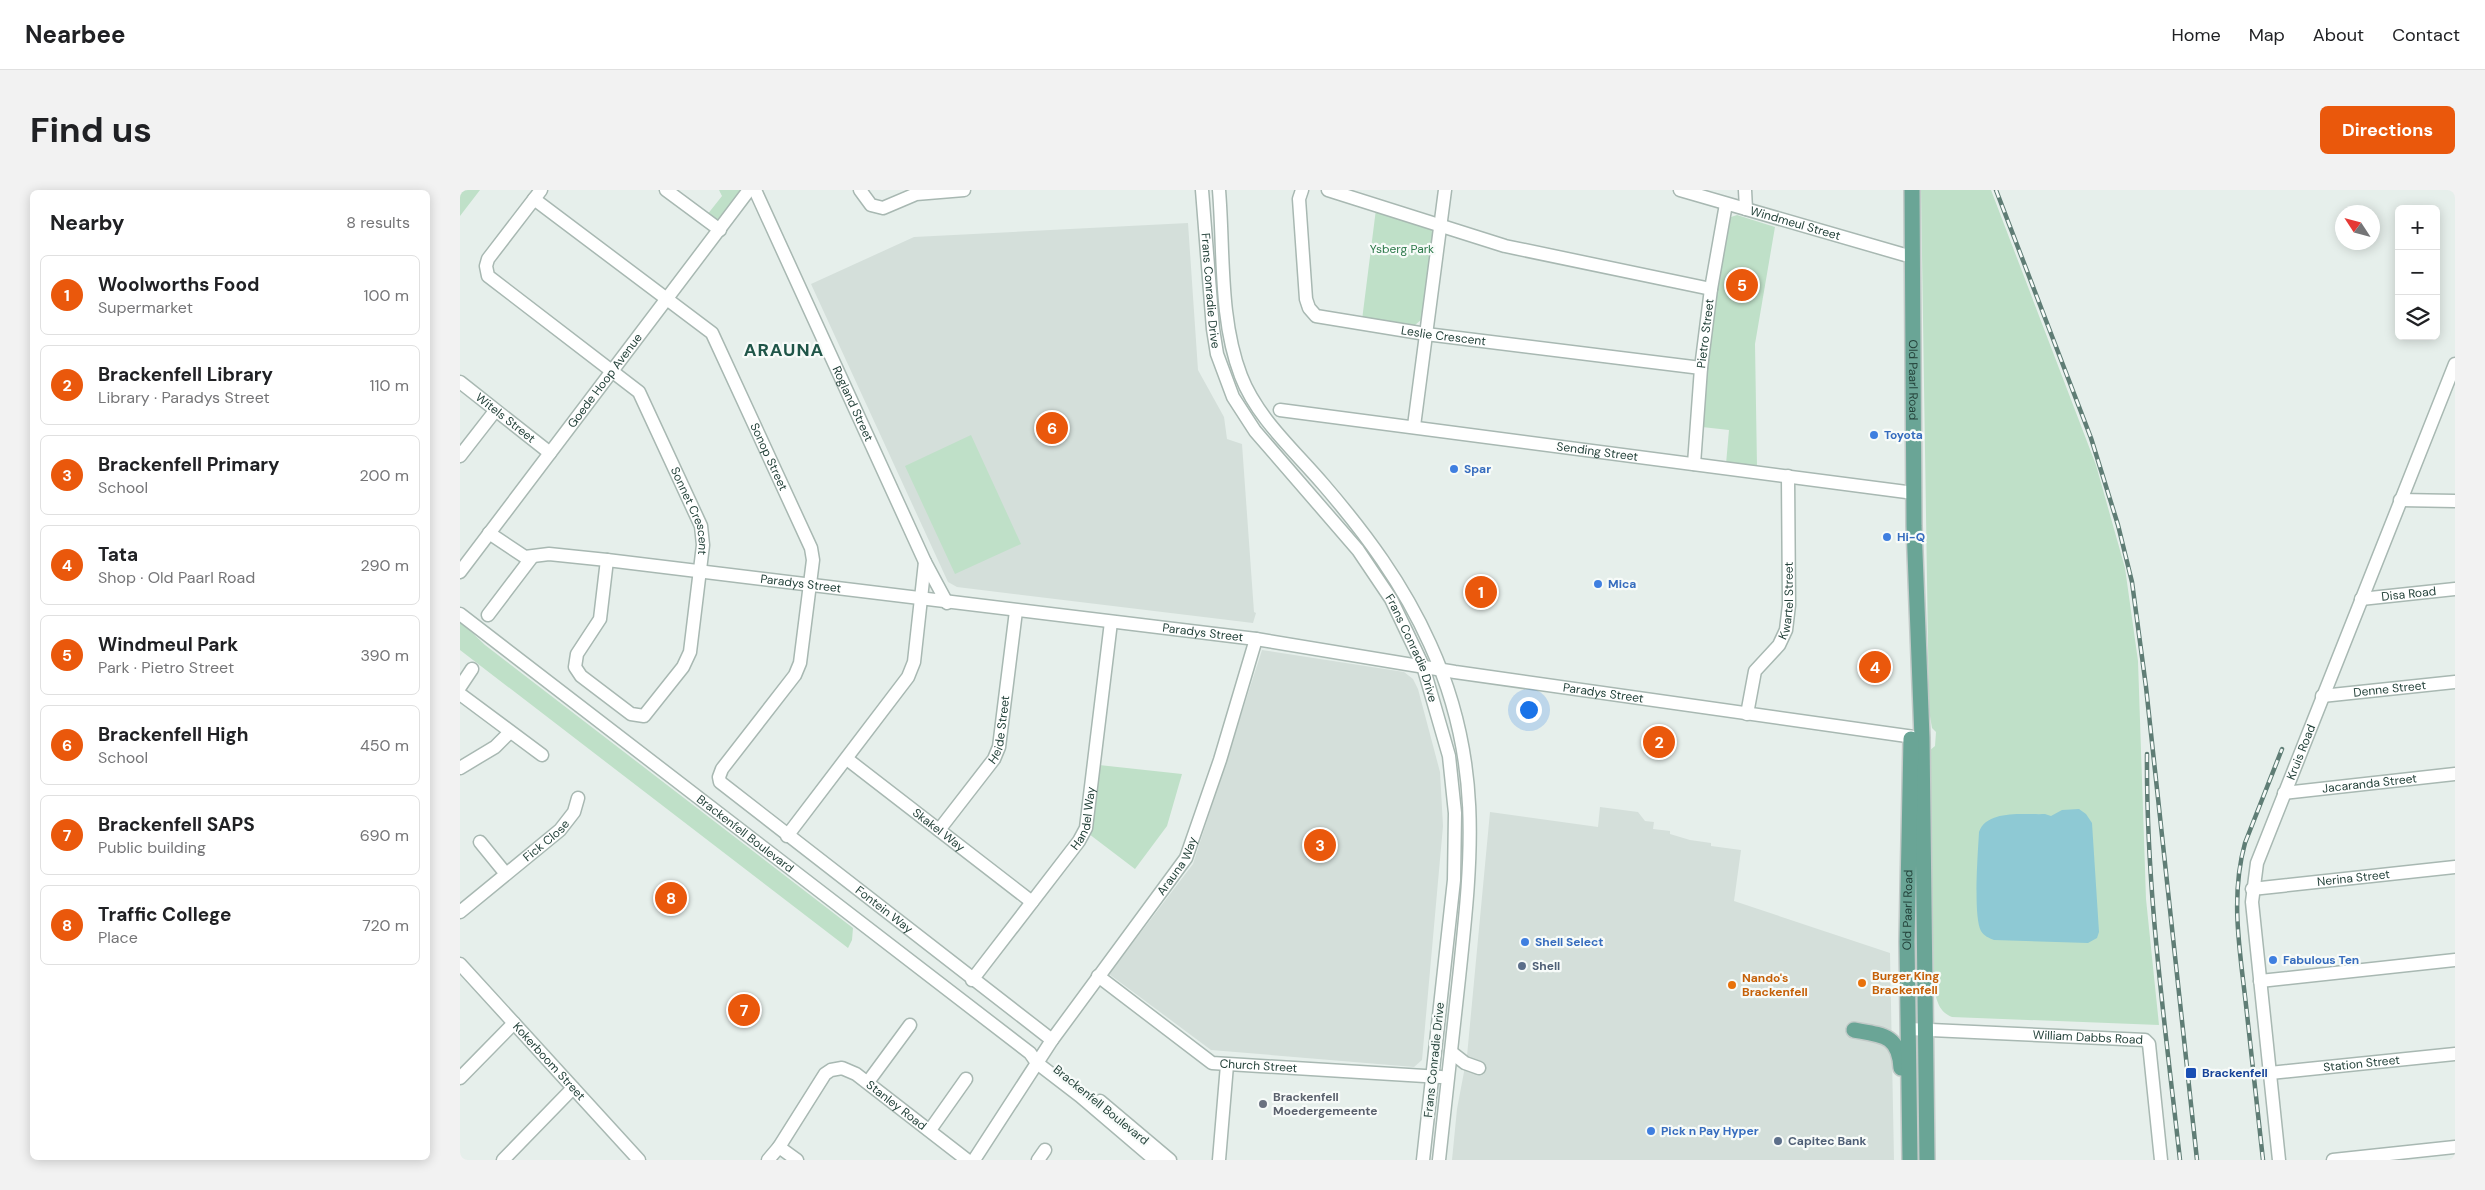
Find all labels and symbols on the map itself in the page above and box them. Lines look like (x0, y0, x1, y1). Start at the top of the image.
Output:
street label: Windmeul Street (1748, 203, 1843, 244)
north arrow (2335, 205, 2380, 250)
street label: Frans Conradie Drive (1197, 232, 1224, 350)
park label: Ysberg Park (1370, 241, 1434, 257)
pin: 5 (1726, 266, 1758, 304)
street label: Pietro Street (1693, 298, 1718, 369)
street label: Leslie Crescent (1400, 322, 1487, 349)
street label: Goede Hoop Avenue (564, 330, 646, 431)
district label: ARAUNA (744, 338, 824, 362)
street label: Old Paarl Road (1905, 340, 1921, 420)
street label: Rogland Street (829, 363, 877, 444)
street label: Witels Street (472, 389, 539, 447)
pin: 6 (1036, 409, 1068, 447)
street label: Sonop Street (746, 420, 792, 493)
place label: Toyota (1884, 427, 1923, 443)
marker: Toyota (1868, 429, 1880, 441)
street label: Sending Street (1556, 438, 1639, 465)
place label: Spar (1464, 461, 1491, 477)
marker: Spar (1448, 463, 1460, 475)
street label: Sonnet Crescent (667, 464, 711, 556)
place label: Hi-Q (1897, 529, 1925, 545)
marker: Hi-Q (1881, 531, 1893, 543)
street label: Kwartel Street (1775, 562, 1797, 642)
street label: Paradys Street (759, 571, 842, 596)
pin: 1 (1465, 573, 1497, 611)
place label: Mica (1608, 576, 1636, 592)
marker: Mica (1592, 578, 1604, 590)
street label: Disa Road (2381, 583, 2437, 605)
street label: Frans Conradie Drive (1382, 591, 1441, 704)
street label: Paradys Street (1161, 620, 1244, 645)
pin: 4 (1859, 648, 1891, 686)
street label: Denne Street (2352, 677, 2427, 701)
street label: Paradys Street (1562, 679, 1645, 707)
street label: Heide Street (985, 694, 1013, 768)
your location (1516, 697, 1542, 723)
street label: Kruis Road (2283, 722, 2319, 782)
pin: 2 (1643, 723, 1675, 761)
street label: Jacaranda Street (2321, 770, 2418, 797)
street label: Handel Way (1067, 785, 1099, 853)
street label: Brackenfell Boulevard (693, 791, 797, 876)
street label: Skakel Way (909, 805, 968, 855)
street label: Fick Close (520, 816, 573, 865)
pin: 3 (1304, 826, 1336, 864)
street label: Arauna Way (1153, 834, 1201, 899)
street label: Nerina Street (2316, 866, 2391, 890)
street label: Old Paarl Road (1899, 869, 1916, 951)
pin: 8 (655, 879, 687, 917)
street label: Fontein Way (852, 882, 916, 937)
place label: Shell Select (1535, 934, 1603, 950)
marker: Shell Select (1519, 936, 1531, 948)
place label: Fabulous Ten (2283, 952, 2359, 968)
marker: Fabulous Ten (2267, 954, 2279, 966)
place label: Shell (1532, 958, 1560, 974)
marker: Shell (1516, 960, 1528, 972)
place label: Burger King Brackenfell (1872, 968, 1939, 998)
place label: Nando's Brackenfell (1742, 970, 1808, 1000)
marker: Burger King Brackenfell (1856, 977, 1868, 989)
marker: Nando's Brackenfell (1726, 979, 1738, 991)
pin: 7 (728, 991, 760, 1029)
street label: Frans Conradie Drive (1420, 1001, 1448, 1118)
street label: Kokerboom Street (509, 1019, 589, 1104)
street label: William Dabbs Road (2032, 1027, 2143, 1048)
street label: Station Street (2322, 1052, 2401, 1075)
street label: Church Street (1219, 1055, 1298, 1076)
street label: Brackenfell Boulevard (1050, 1062, 1152, 1148)
place label: Brackenfell (2202, 1065, 2268, 1081)
marker: Brackenfell (2184, 1066, 2198, 1080)
street label: Stanley Road (863, 1077, 930, 1134)
place label: Brackenfell Moedergemeente (1273, 1089, 1378, 1119)
marker: Brackenfell Moedergemeente (1257, 1098, 1269, 1110)
place label: Pick n Pay Hyper (1661, 1123, 1759, 1139)
marker: Pick n Pay Hyper (1645, 1125, 1657, 1137)
place label: Capitec Bank (1788, 1133, 1866, 1149)
marker: Capitec Bank (1772, 1135, 1784, 1147)

